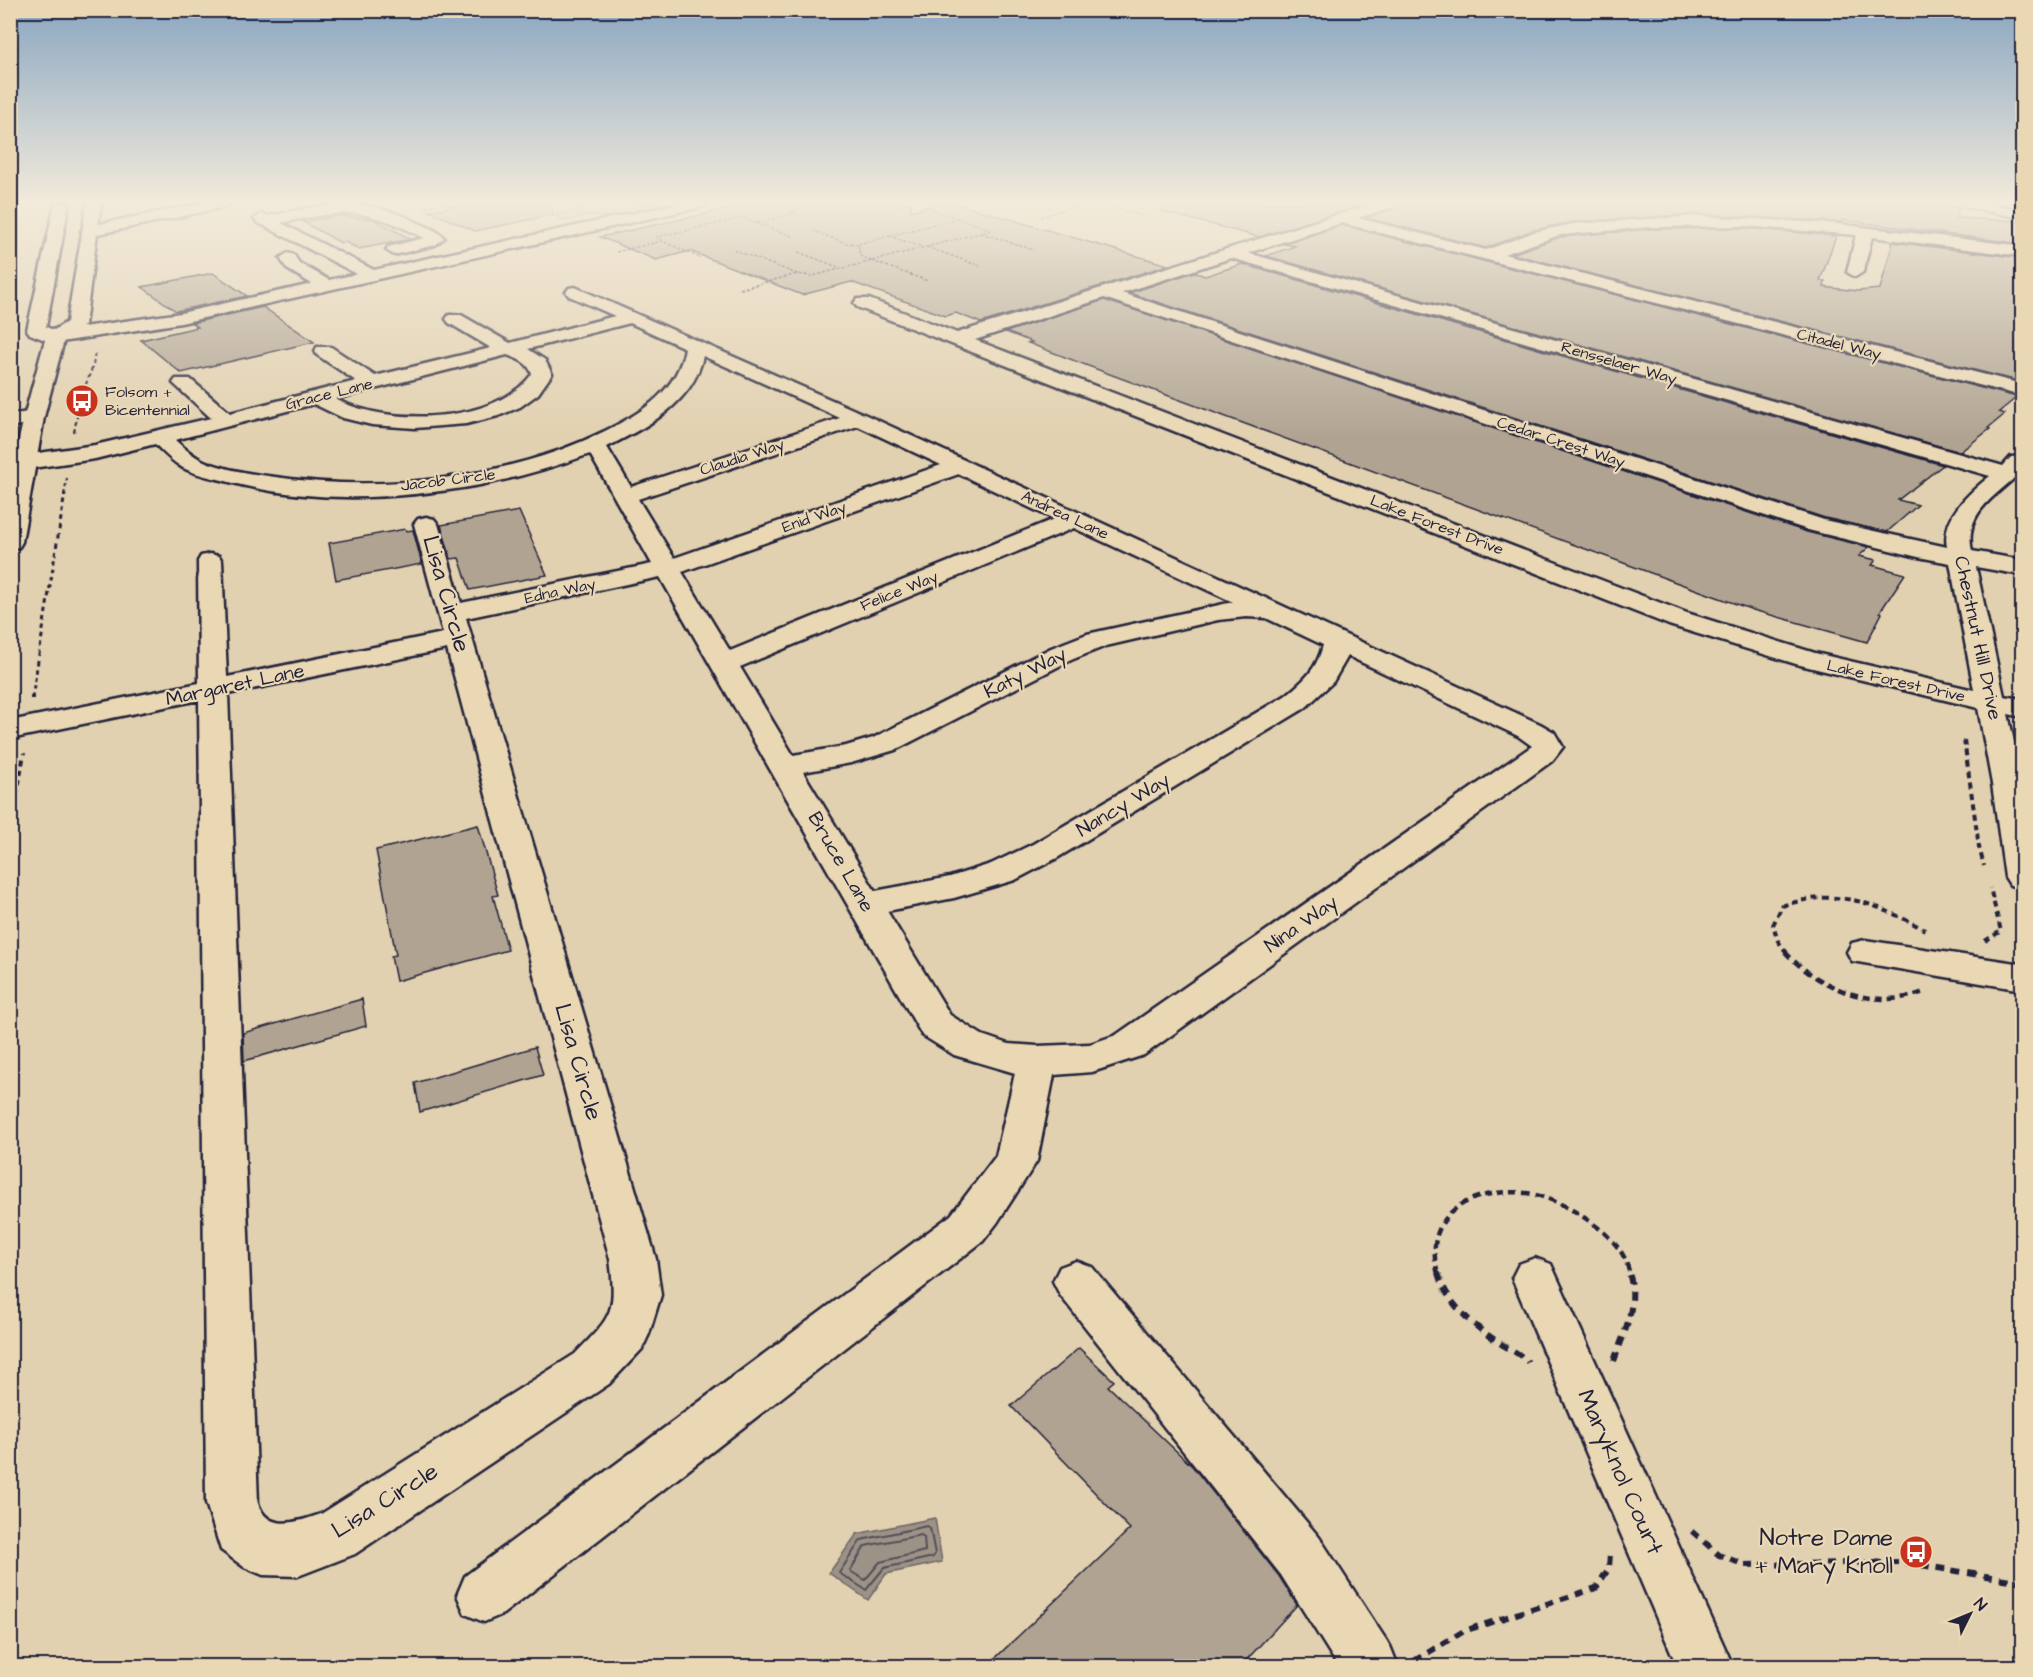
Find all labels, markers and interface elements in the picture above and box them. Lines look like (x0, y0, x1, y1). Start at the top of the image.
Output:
street label: Citadel Way (1794, 323, 1884, 366)
street label: Rensselaer Way (1558, 336, 1680, 391)
street label: Grace Lane (283, 372, 375, 415)
place label: Folsom + Bicentennial (105, 381, 190, 421)
bus stop icon: Folsom + Bicentennial (64, 383, 100, 419)
street label: Cedar Crest Way (1494, 411, 1628, 474)
street label: Claudia Way (697, 433, 787, 482)
street label: Jacob Circle (400, 463, 497, 497)
street label: Andrea Lane (1018, 485, 1113, 545)
street label: Lake Forest Drive (1367, 489, 1507, 561)
street label: Enid Way (779, 496, 850, 539)
street label: Lisa Circle (413, 532, 479, 656)
street label: Chestnut Hill Drive (1947, 553, 2009, 723)
street label: Felice Way (857, 565, 942, 617)
street label: Edna Way (522, 573, 598, 610)
street label: Katy Way (979, 640, 1072, 707)
street label: Lake Forest Drive (1825, 654, 1968, 708)
street label: Margaret Lane (163, 657, 307, 714)
street label: Nancy Way (1071, 766, 1175, 845)
street label: Bruce Lane (801, 807, 881, 918)
street label: Nina Way (1259, 889, 1344, 960)
street label: Lisa Circle (545, 1000, 611, 1124)
street label: Maryknol Court (1567, 1384, 1672, 1561)
street label: Lisa Circle (325, 1455, 445, 1547)
place label: Notre Dame + Mary Knoll (1755, 1521, 1893, 1584)
bus stop icon: Notre Dame + Mary Knoll (1898, 1534, 1934, 1570)
north arrow (1940, 1584, 2000, 1644)
text: N (1969, 1593, 1992, 1616)

